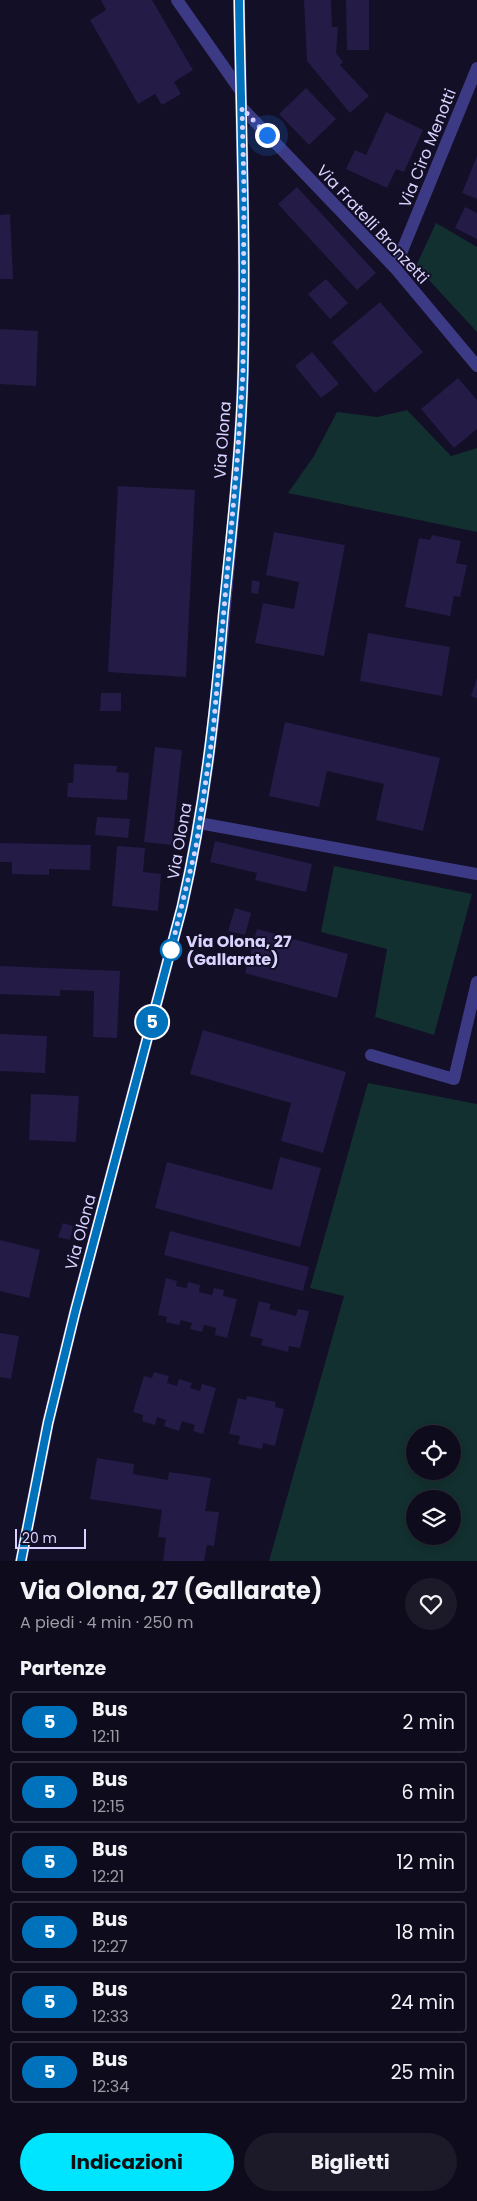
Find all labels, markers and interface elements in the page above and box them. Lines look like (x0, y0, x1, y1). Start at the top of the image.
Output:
street label: Via Ciro Menotti (393, 85, 462, 211)
your location (255, 123, 280, 148)
street label: Via Fratelli Bronzetti (311, 160, 434, 289)
street label: Via Olona (208, 400, 237, 480)
street label: Via Olona (161, 801, 198, 881)
place label: Via Olona, 27 (Gallarate) (186, 930, 292, 971)
marker: Via Olona, 27 (Gallarate) (160, 939, 182, 961)
line badge: 5 (136, 1006, 168, 1038)
text: 5 (146, 1009, 158, 1034)
street label: Via Olona (59, 1192, 102, 1273)
map controls (406, 1425, 461, 1545)
button: locate (406, 1425, 461, 1480)
button: layers (406, 1490, 461, 1545)
scale bar (15, 1526, 86, 1549)
text: 20 m (22, 1528, 57, 1548)
text: Via Olona, 27 (Gallarate) (20, 1574, 322, 1607)
button: heart (405, 1578, 457, 1630)
text: A piedi · 4 min · 250 m (20, 1611, 193, 1634)
text: Partenze (20, 1655, 106, 1682)
text: Bus (92, 1696, 128, 1723)
text: 5 (44, 1709, 55, 1734)
text: 2 min (403, 1709, 455, 1736)
text: 12:11 (92, 1725, 120, 1748)
text: Bus (92, 1766, 128, 1793)
text: 5 (44, 1779, 55, 1804)
text: 6 min (401, 1779, 455, 1806)
text: 12:15 (92, 1795, 125, 1818)
text: Bus (92, 1836, 128, 1863)
text: 5 (44, 1849, 55, 1874)
text: 12 min (397, 1849, 455, 1876)
text: 12:21 (92, 1865, 124, 1888)
text: Bus (92, 1906, 128, 1933)
text: 5 (44, 1919, 55, 1944)
text: 18 min (395, 1919, 455, 1946)
text: 12:27 (92, 1935, 128, 1958)
text: Bus (92, 1976, 128, 2003)
text: 5 (44, 1989, 55, 2014)
text: 24 min (391, 1989, 455, 2016)
text: 12:33 (92, 2005, 129, 2028)
text: Bus (92, 2046, 128, 2073)
text: 5 (44, 2059, 55, 2084)
text: 25 min (391, 2059, 455, 2086)
text: 12:34 (92, 2075, 129, 2098)
button: Indicazioni (20, 2133, 234, 2191)
button: Biglietti (244, 2133, 457, 2191)

